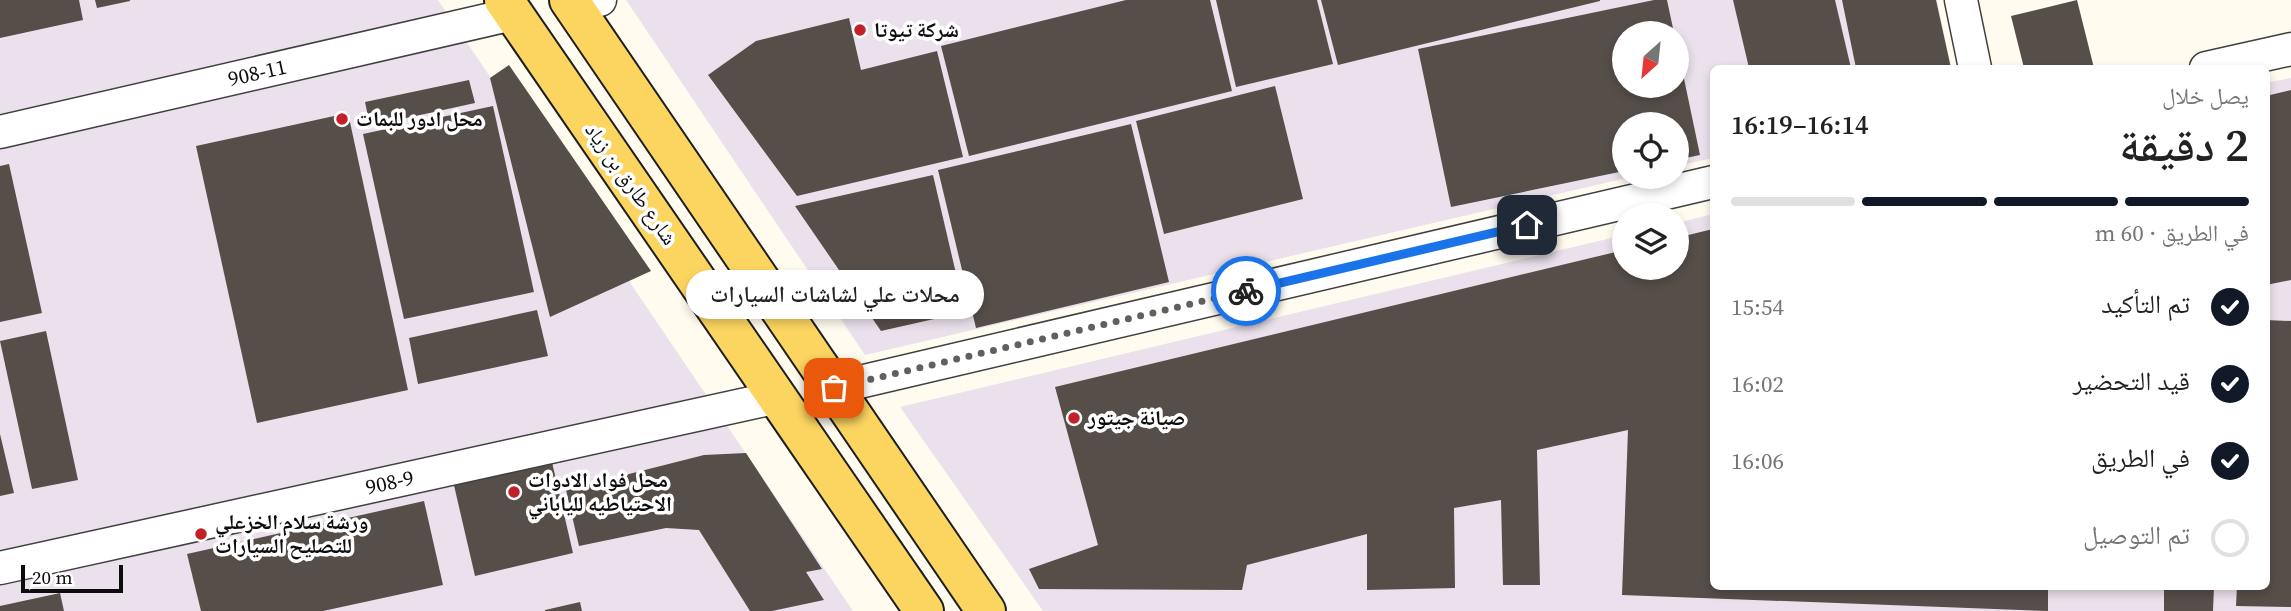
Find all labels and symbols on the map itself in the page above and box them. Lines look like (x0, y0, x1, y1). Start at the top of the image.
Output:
place label: شركة تيوتا (874, 15, 959, 44)
north arrow (1612, 21, 1689, 98)
marker: شركة تيوتا (852, 22, 868, 38)
street label: 908-11 (225, 52, 289, 93)
place label: محل ادور للبمات (356, 104, 483, 133)
marker: محل ادور للبمات (334, 111, 350, 127)
street label: شارع طارق بن زياد (579, 117, 684, 251)
pin (1497, 195, 1557, 255)
courier (1211, 256, 1281, 326)
callout: محلات علي لشاشات السيارات (685, 269, 983, 318)
pin (804, 358, 864, 418)
place label: صيانة جيتور (1087, 403, 1185, 432)
marker: صيانة جيتور (1066, 410, 1082, 426)
street label: 908-9 (363, 462, 416, 501)
place label: محل فواد الادوات الاحتياطيه للياباني (528, 465, 672, 520)
marker: محل فواد الادوات الاحتياطيه للياباني (506, 484, 522, 500)
place label: ورشة سلام الخزعلي للتصليح السيارات (215, 507, 368, 560)
marker: ورشة سلام الخزعلي للتصليح السيارات (193, 526, 209, 542)
scale bar (21, 562, 122, 594)

